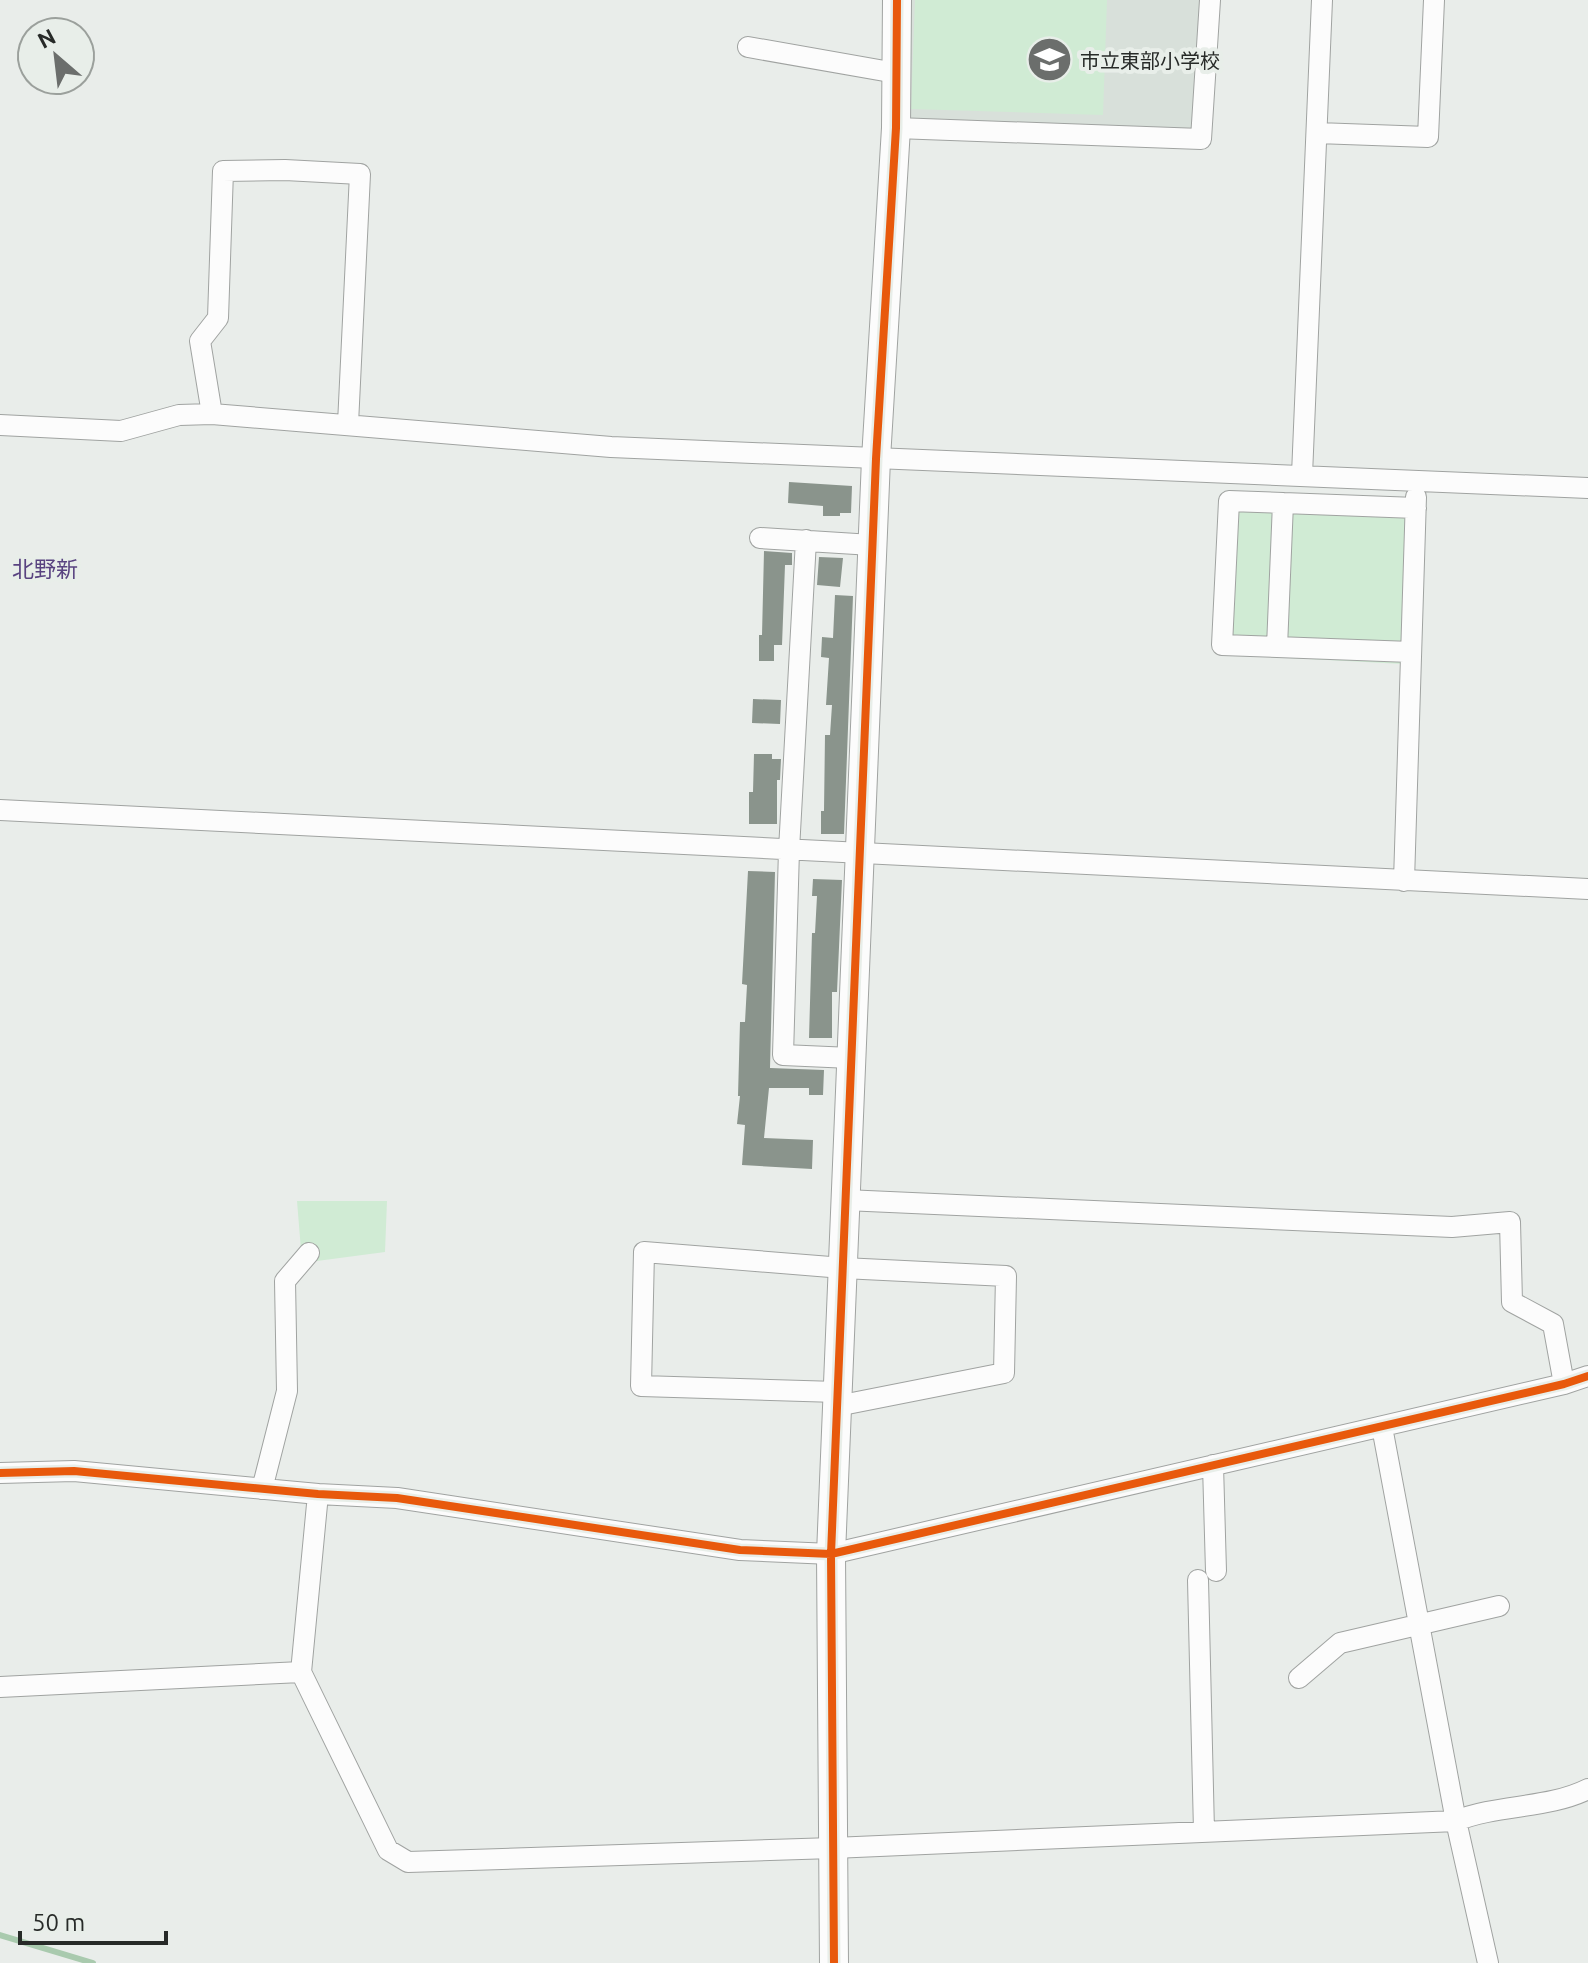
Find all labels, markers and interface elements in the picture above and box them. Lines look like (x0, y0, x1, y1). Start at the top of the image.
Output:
north arrow (16, 16, 96, 96)
text: N (33, 23, 59, 53)
school or university icon: 市立東部小学校 (1025, 36, 1073, 84)
place label: 市立東部小学校 (1080, 49, 1220, 72)
district label: 北野新 (12, 556, 78, 581)
scale bar (20, 1895, 166, 1945)
text: 50 m (32, 1909, 85, 1936)

